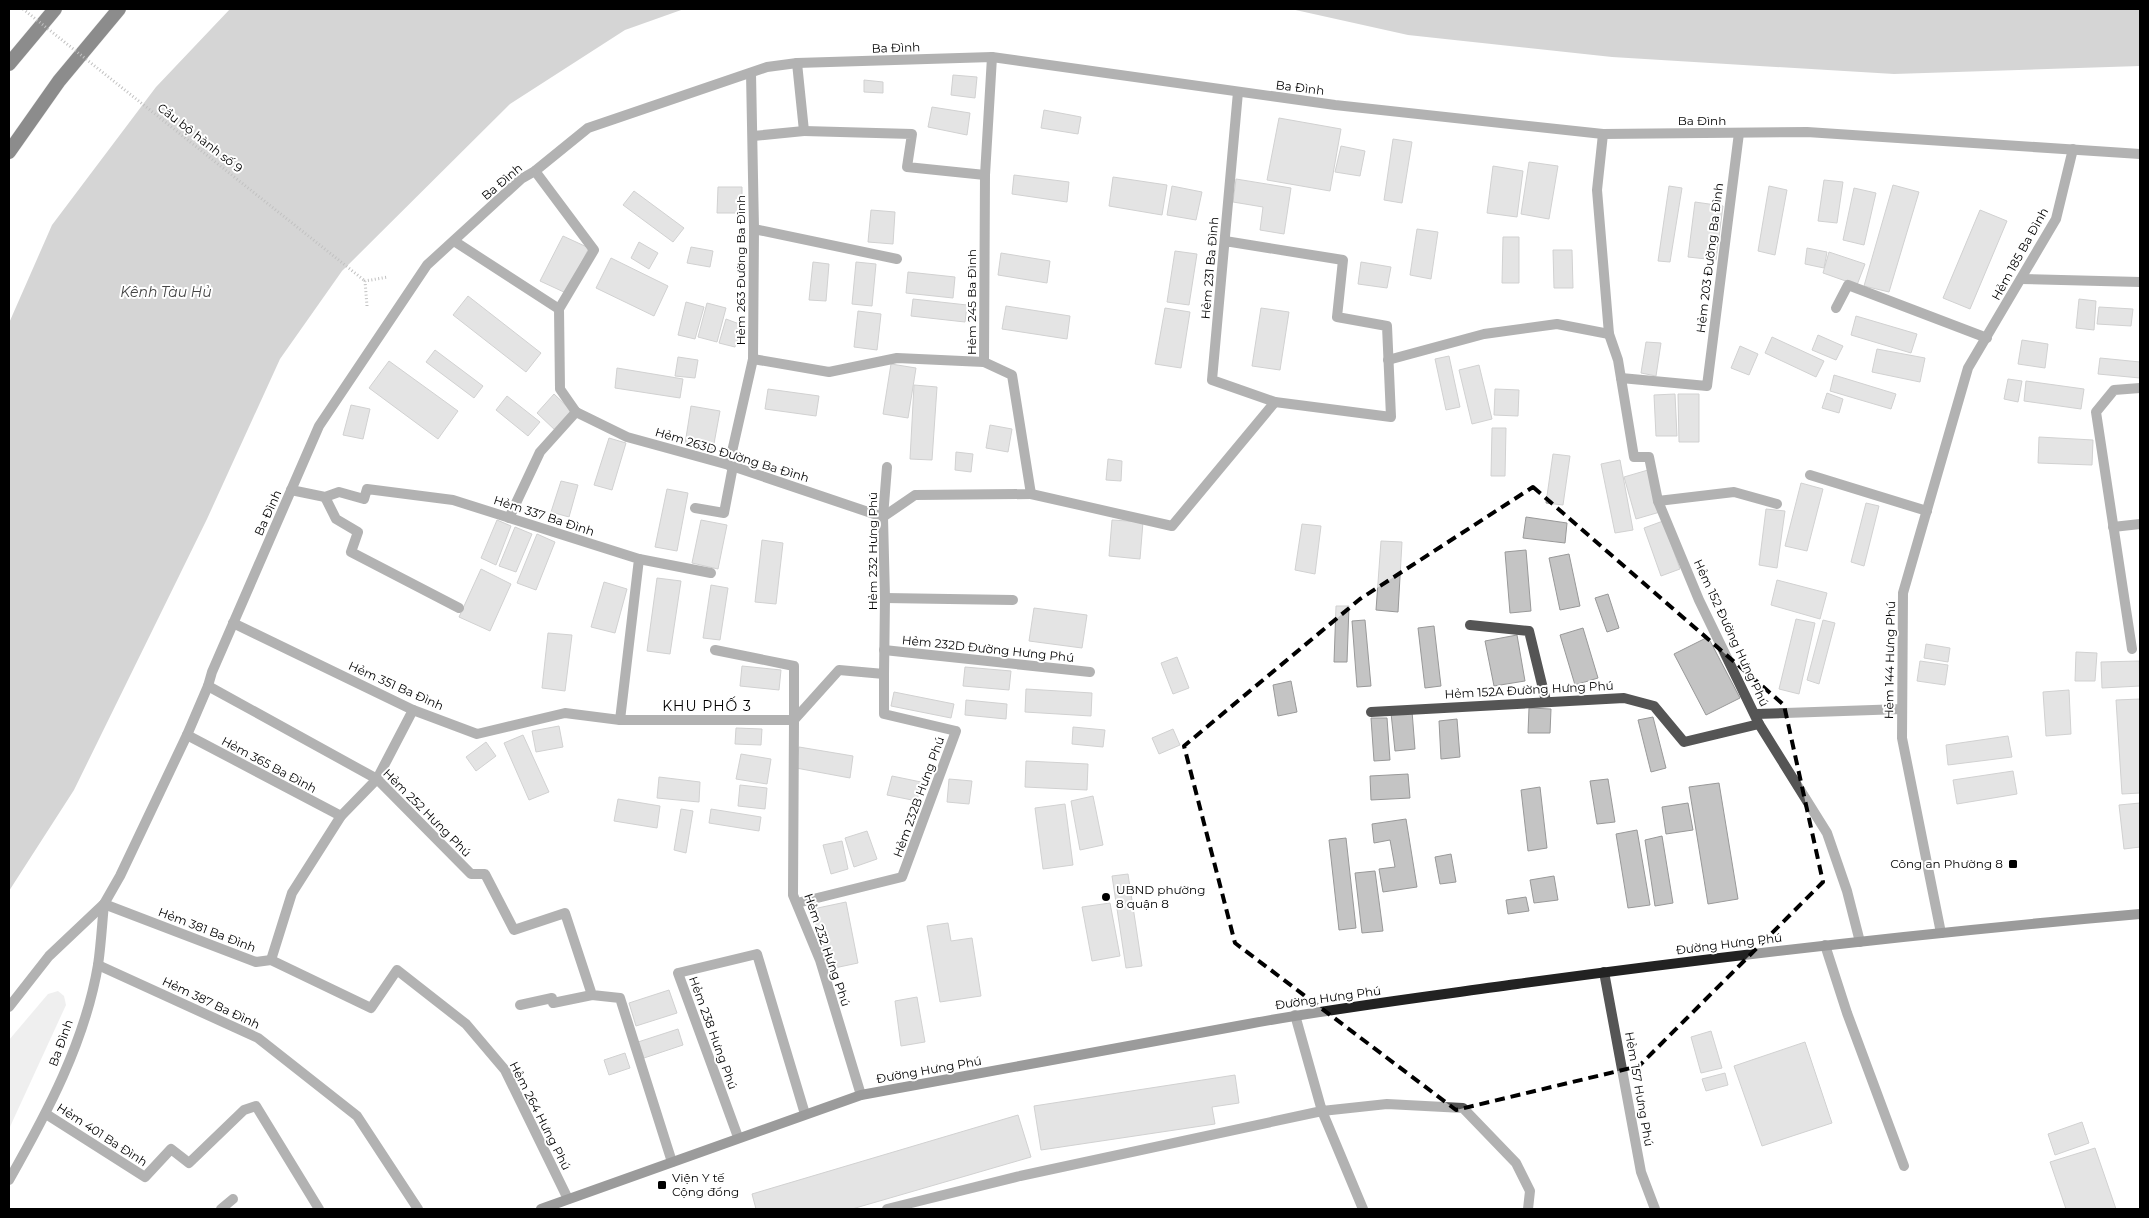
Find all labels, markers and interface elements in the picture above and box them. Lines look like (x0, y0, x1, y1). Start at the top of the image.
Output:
street label: Ba Đình (871, 39, 921, 56)
street label: Ba Đình (1275, 77, 1325, 98)
street label: Cầu bộ hành số 9 (155, 100, 246, 176)
street label: Ba Đình (1678, 113, 1726, 128)
street label: Ba Đình (478, 160, 525, 203)
street label: Hẻm 203 Đường Ba Đình (1693, 182, 1726, 334)
street label: Hẻm 263 Đường Ba Đình (733, 195, 748, 345)
street label: Hẻm 185 Ba Đình (1988, 205, 2051, 303)
street label: Hẻm 231 Ba Đình (1198, 216, 1221, 320)
street label: Hẻm 245 Ba Đình (964, 249, 979, 355)
water label: Kênh Tàu Hủ (120, 283, 212, 301)
street label: Hẻm 263D Đường Ba Đình (653, 424, 811, 485)
street label: Ba Đình (251, 487, 284, 538)
street label: Hẻm 337 Ba Đình (492, 492, 596, 539)
street label: Hẻm 232 Hưng Phú (865, 492, 880, 610)
street label: Hẻm 152 Đường Hưng Phú (1691, 557, 1772, 709)
street label: Hẻm 144 Hưng Phú (1881, 601, 1898, 719)
street label: Hẻm 232D Đường Hưng Phú (901, 632, 1075, 665)
street label: Hẻm 351 Ba Đình (346, 658, 446, 713)
street label: Hẻm 152A Đường Hưng Phú (1444, 678, 1614, 701)
district label: KHU PHỐ 3 (662, 696, 752, 715)
street label: Hẻm 365 Ba Đình (219, 733, 319, 796)
street label: Hẻm 232B Hưng Phú (890, 734, 947, 859)
street label: Hẻm 252 Hưng Phú (380, 765, 475, 860)
place label: Công an Phường 8 (1890, 856, 2003, 871)
marker: Công an Phường 8 (2007, 858, 2019, 870)
place label: UBND phường 8 quận 8 (1116, 882, 1205, 911)
street label: Hẻm 232 Hưng Phú (801, 891, 854, 1008)
marker: UBND phường 8 quận 8 (1100, 891, 1112, 903)
street label: Hẻm 381 Ba Đình (156, 904, 258, 955)
street label: Đường Hưng Phú (1675, 930, 1783, 957)
street label: Hẻm 387 Ba Đình (160, 973, 263, 1032)
street label: Hẻm 238 Hưng Phú (686, 974, 741, 1091)
street label: Đường Hưng Phú (1274, 983, 1382, 1012)
street label: Ba Đình (45, 1017, 76, 1068)
street label: Hẻm 157 Hưng Phú (1622, 1030, 1657, 1147)
street label: Đường Hưng Phú (875, 1053, 983, 1086)
street label: Hẻm 264 Hưng Phú (507, 1059, 574, 1173)
street label: Hẻm 401 Ba Đình (54, 1100, 150, 1169)
place label: Viện Y tế Cộng đồng (672, 1170, 739, 1199)
marker: Viện Y tế Cộng đồng (656, 1179, 668, 1191)

